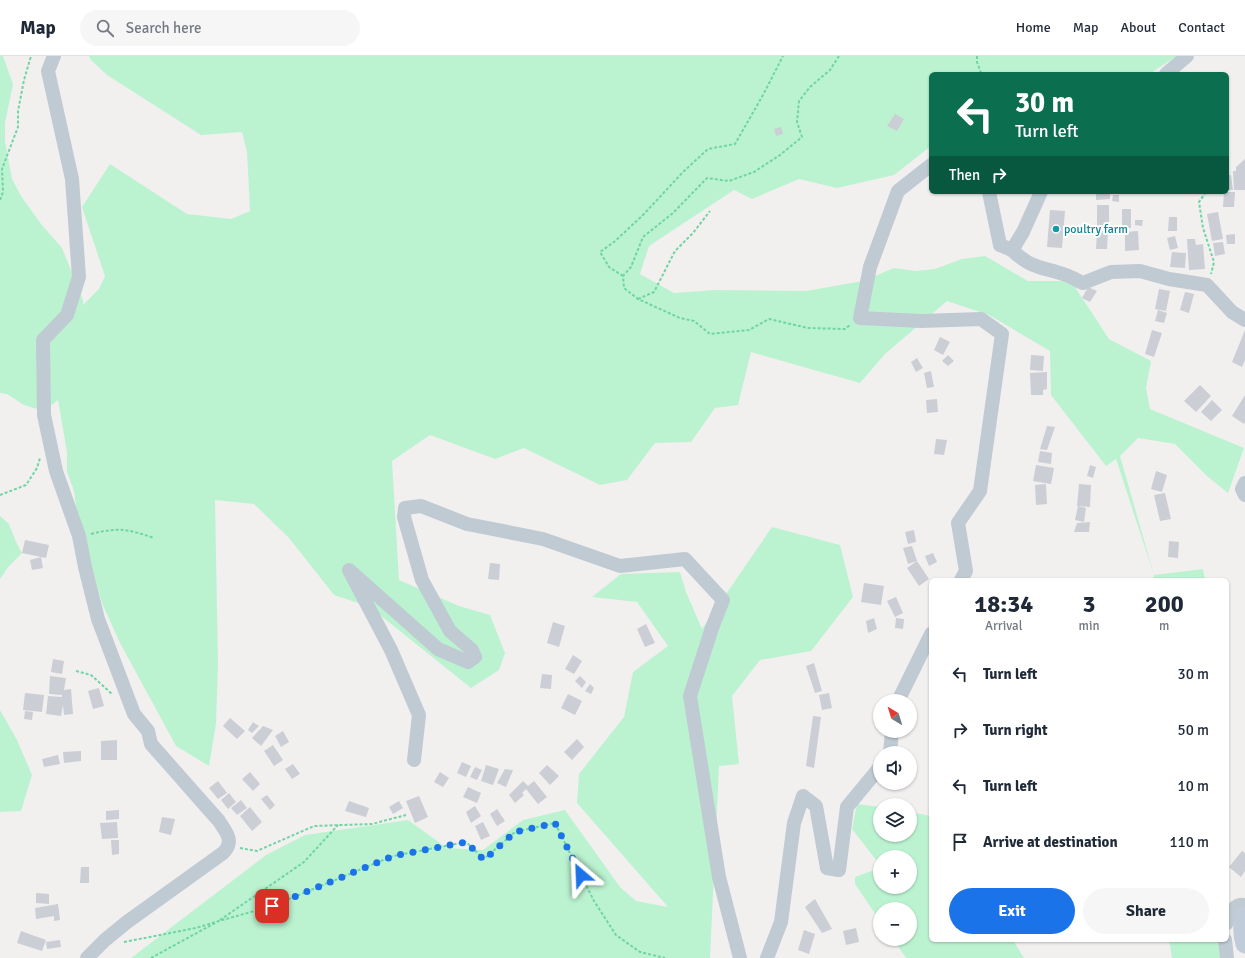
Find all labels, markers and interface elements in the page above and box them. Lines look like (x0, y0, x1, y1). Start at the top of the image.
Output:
search box (80, 10, 360, 46)
text: Map (20, 16, 56, 40)
icon: search (94, 17, 116, 39)
text: Search here (126, 19, 201, 37)
text: Home (1016, 19, 1051, 36)
text: Map (1073, 19, 1098, 36)
text: About (1120, 19, 1156, 36)
text: Contact (1178, 19, 1225, 36)
text: 30 m (1015, 86, 1074, 120)
icon: left (949, 88, 1001, 140)
text: Turn left (1015, 120, 1078, 142)
icon: right (988, 164, 1010, 186)
text: Then (949, 166, 980, 184)
place label: poultry farm (1064, 222, 1128, 237)
marker: poultry farm (1051, 224, 1061, 234)
text: 18:34 (974, 589, 1033, 619)
text: 3 (1083, 589, 1095, 619)
text: 200 (1145, 589, 1184, 619)
text: Arrival (985, 618, 1022, 634)
text: min (1079, 618, 1100, 634)
text: m (1159, 618, 1169, 634)
icon: left (949, 663, 971, 685)
text: Turn left (983, 665, 1037, 683)
text: 30 m (1178, 665, 1209, 683)
north arrow (873, 694, 917, 738)
map controls (873, 694, 917, 946)
icon: right (949, 719, 971, 741)
text: Turn right (983, 721, 1048, 739)
text: 50 m (1178, 721, 1209, 739)
button: sound (873, 746, 917, 790)
icon: left (949, 775, 971, 797)
text: Turn left (983, 777, 1037, 795)
text: 10 m (1178, 777, 1209, 795)
button: layers (873, 798, 917, 842)
icon: arrive (949, 831, 971, 853)
text: Arrive at destination (983, 833, 1118, 851)
text: 110 m (1169, 833, 1209, 851)
button: + (873, 850, 917, 894)
position arrow (560, 854, 602, 896)
button: Exit (949, 888, 1075, 934)
button: Share (1083, 888, 1209, 934)
pin (255, 889, 289, 923)
icon: arrive (261, 895, 283, 917)
button: − (873, 902, 917, 946)

